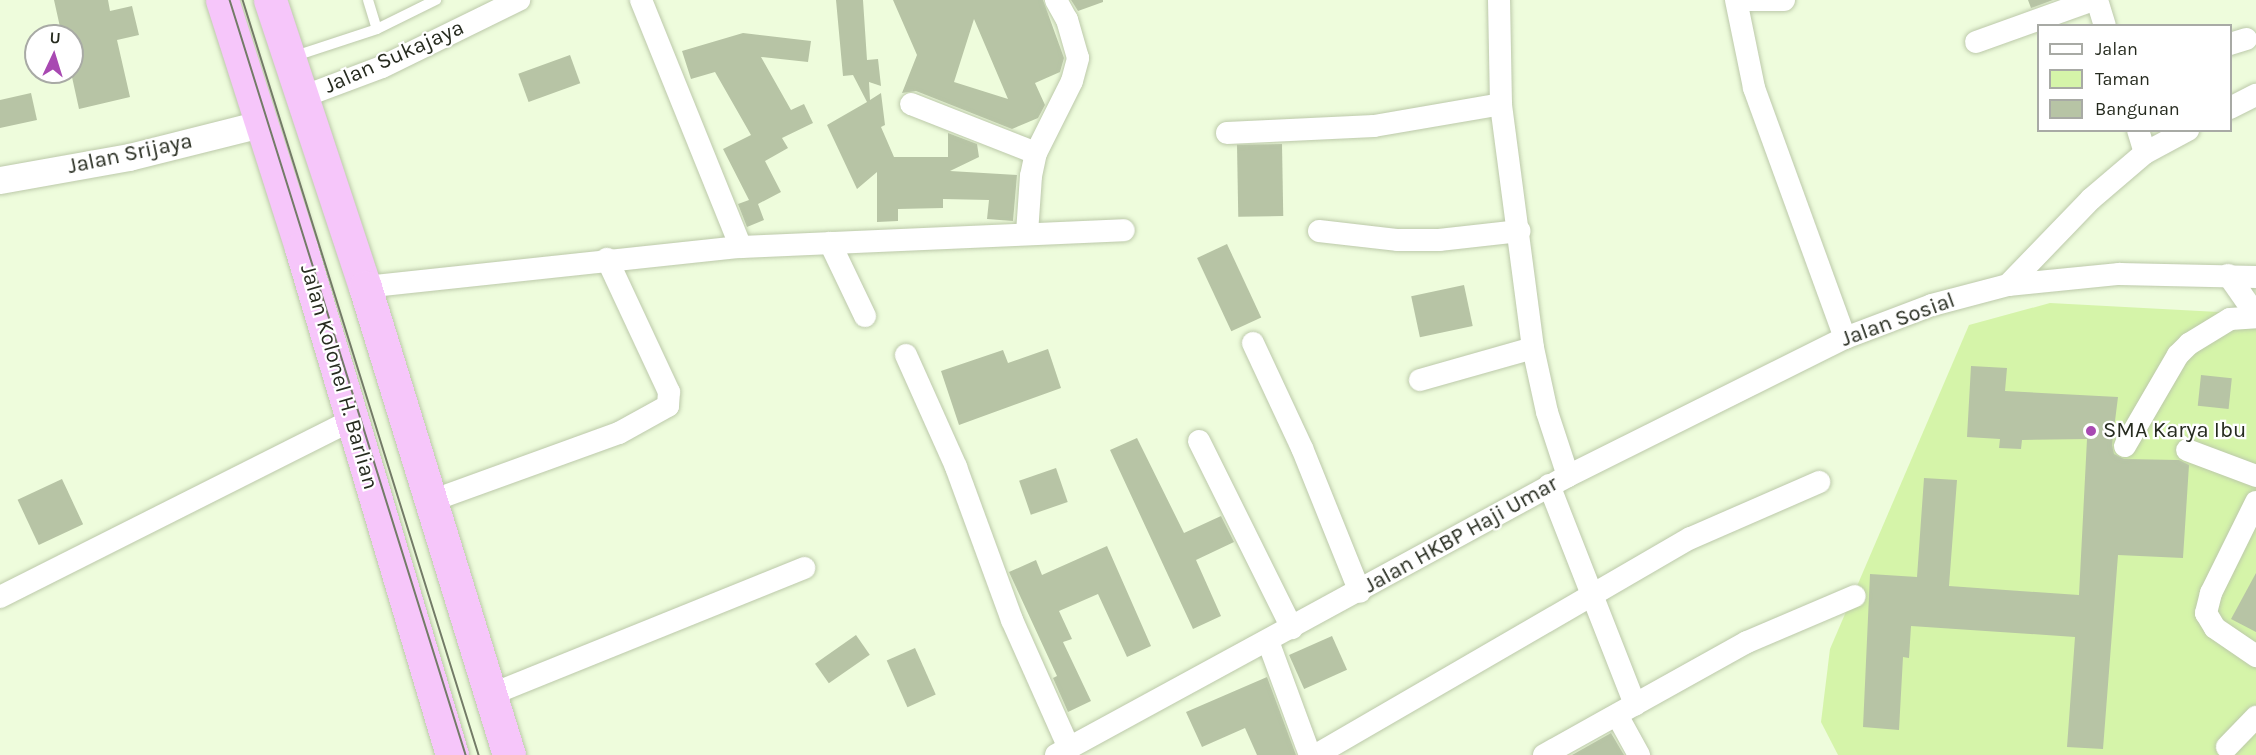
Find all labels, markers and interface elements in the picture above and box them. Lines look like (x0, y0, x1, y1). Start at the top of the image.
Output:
street label: Jalan Sukajaya (320, 14, 468, 100)
north arrow (24, 24, 84, 84)
legend (2037, 24, 2232, 132)
text: U (49, 28, 61, 47)
text: Jalan (2095, 38, 2138, 60)
text: Taman (2095, 68, 2150, 90)
text: Bangunan (2095, 98, 2180, 120)
street label: Jalan Srijaya (65, 128, 195, 180)
street label: Jalan Kolonel H. Barlian (294, 261, 384, 493)
street label: Jalan Sosial (1837, 287, 1959, 353)
place label: SMA Karya Ibu (2103, 418, 2246, 444)
marker: SMA Karya Ibu (2084, 424, 2098, 438)
street label: Jalan HKBP Haji Umar (1360, 471, 1562, 599)

